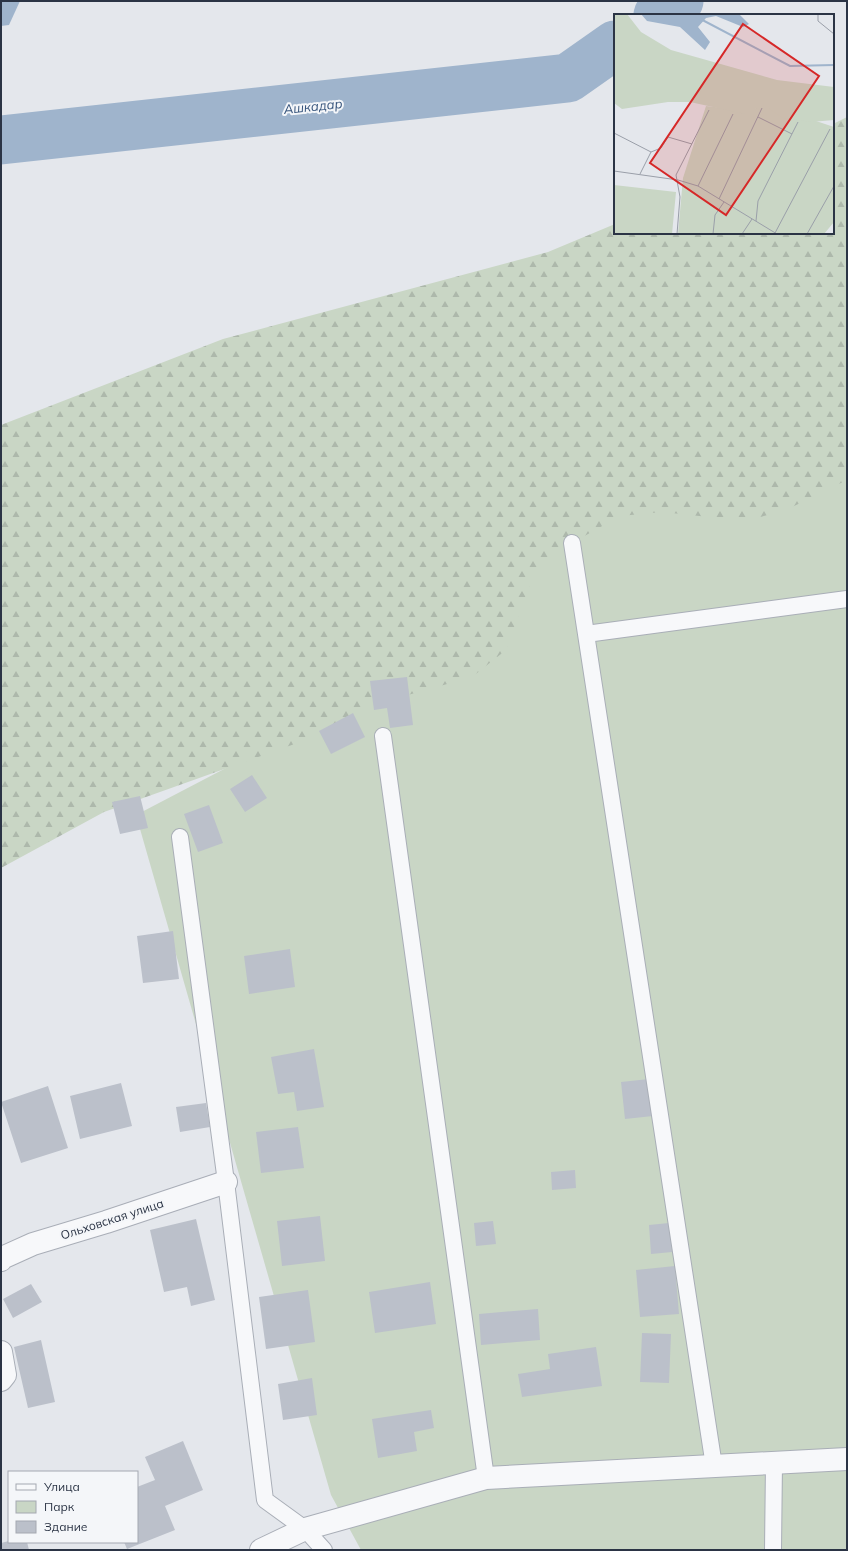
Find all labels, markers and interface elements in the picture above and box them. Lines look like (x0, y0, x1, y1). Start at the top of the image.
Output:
inset map (614, 14, 834, 234)
water label: Ашкадар (282, 95, 343, 117)
street label: Ольховская улица (59, 1195, 165, 1243)
legend (8, 1471, 138, 1543)
text: Улица (43, 1479, 80, 1494)
text: Парк (44, 1499, 75, 1514)
text: Здание (44, 1519, 88, 1534)

